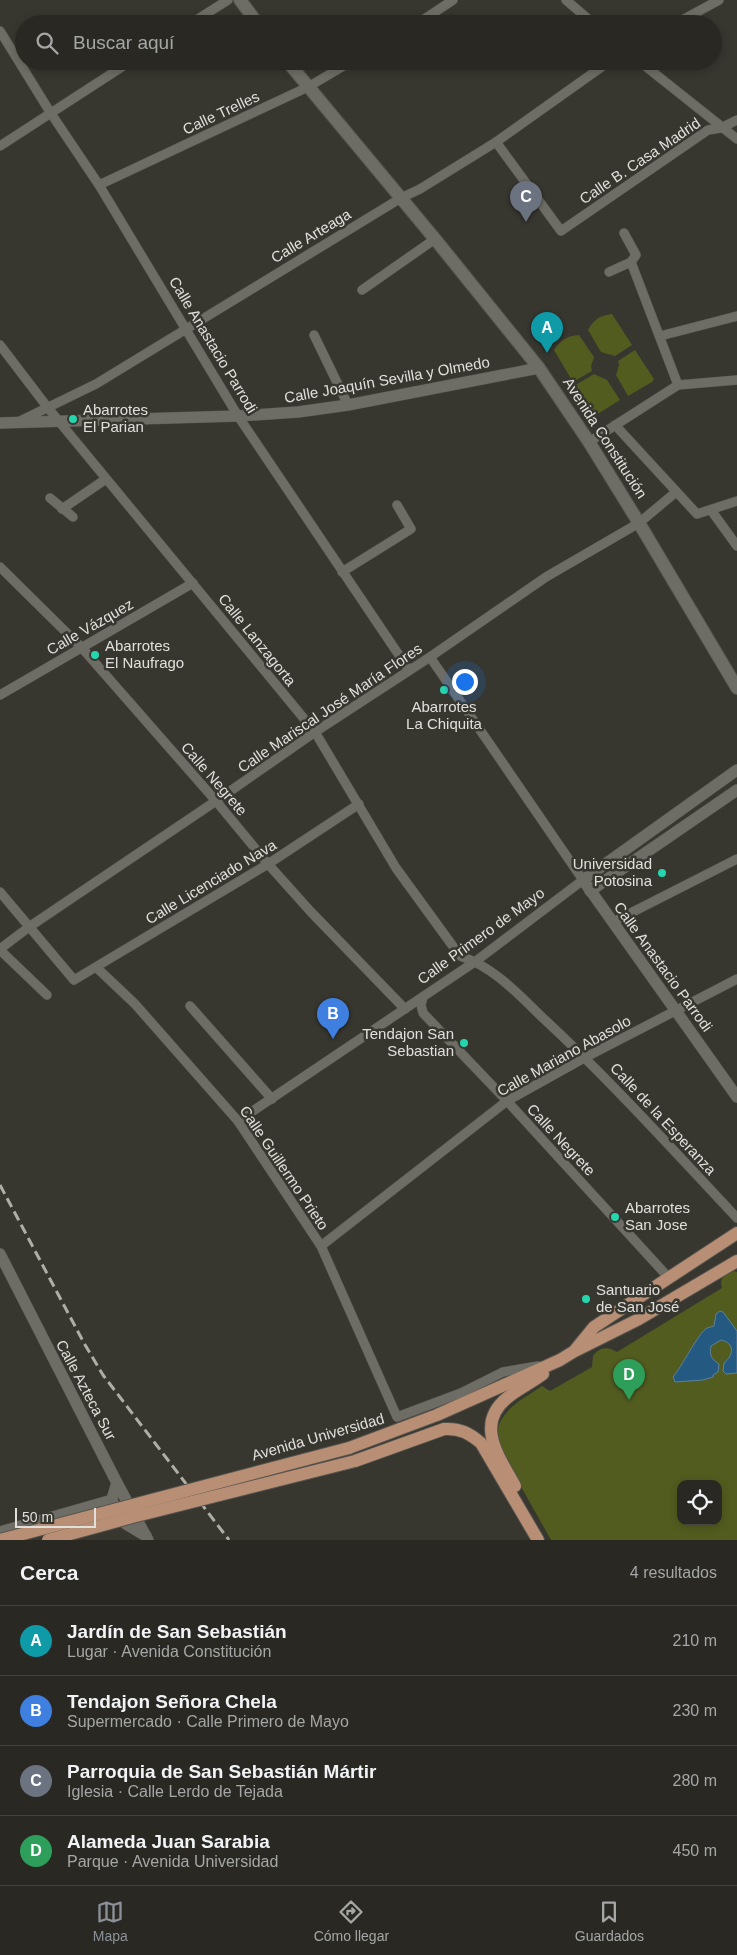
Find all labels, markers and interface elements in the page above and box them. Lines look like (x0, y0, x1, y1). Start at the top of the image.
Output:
search box (15, 15, 722, 70)
icon: search (33, 29, 61, 57)
text: Buscar aquí (73, 32, 174, 53)
street label: Calle Trelles (180, 87, 262, 138)
street label: Calle B. Casa Madrid (576, 114, 703, 207)
pin: C (510, 181, 542, 222)
street label: Calle Arteaga (268, 205, 354, 266)
street label: Calle Anastacio Parrodi (166, 274, 261, 416)
pin: A (531, 312, 563, 353)
street label: Calle Joaquín Sevilla y Olmedo (283, 353, 491, 406)
street label: Avenida Constitución (560, 374, 651, 501)
place label: Abarrotes El Parian (83, 401, 148, 435)
marker: Abarrotes El Parian (67, 413, 79, 425)
street label: Calle Lanzagorta (215, 590, 300, 690)
street label: Calle Vázquez (44, 595, 136, 658)
place label: Abarrotes El Naufrago (105, 637, 184, 671)
street label: Calle Mariscal José María Flores (234, 639, 425, 776)
marker: Abarrotes El Naufrago (89, 649, 101, 661)
your location (452, 669, 478, 695)
marker: Abarrotes La Chiquita (438, 684, 450, 696)
place label: Abarrotes La Chiquita (406, 698, 483, 732)
street label: Calle Negrete (178, 738, 251, 819)
street label: Calle Licenciado Nava (142, 836, 280, 927)
place label: Universidad Potosina (573, 855, 653, 889)
marker: Universidad Potosina (656, 867, 668, 879)
street label: Calle Primero de Mayo (414, 884, 547, 987)
street label: Calle Anastacio Parrodi (611, 899, 716, 1035)
pin: B (317, 998, 349, 1039)
street label: Calle Mariano Abasolo (494, 1012, 634, 1099)
place label: Tendajon San Sebastian (362, 1025, 454, 1059)
marker: Tendajon San Sebastian (458, 1037, 470, 1049)
street label: Calle de la Esperanza (607, 1059, 720, 1179)
street label: Calle Negrete (524, 1100, 599, 1179)
street label: Calle Guillermo Prieto (237, 1102, 332, 1233)
place label: Abarrotes San Jose (625, 1199, 690, 1233)
marker: Abarrotes San Jose (609, 1211, 621, 1223)
place label: Santuario de San José (596, 1281, 679, 1315)
marker: Santuario de San José (580, 1293, 592, 1305)
street label: Calle Azteca Sur (53, 1337, 120, 1443)
pin: D (613, 1359, 645, 1400)
street label: Avenida Universidad (250, 1409, 386, 1464)
map controls (677, 1480, 722, 1525)
button: locate (677, 1480, 722, 1525)
scale bar (15, 1505, 96, 1528)
text: 50 m (22, 1509, 53, 1525)
text: Cerca (20, 1561, 78, 1584)
text: 4 resultados (630, 1564, 717, 1581)
text: Jardín de San Sebastián (67, 1621, 287, 1642)
text: A (30, 1632, 42, 1649)
text: 210 m (673, 1632, 717, 1649)
text: Lugar · Avenida Constitución (67, 1643, 271, 1660)
text: Tendajon Señora Chela (67, 1691, 277, 1712)
text: B (30, 1702, 42, 1719)
text: 230 m (673, 1702, 717, 1719)
text: Supermercado · Calle Primero de Mayo (67, 1713, 349, 1730)
text: Parroquia de San Sebastián Mártir (67, 1761, 376, 1782)
text: C (30, 1772, 42, 1789)
text: 280 m (673, 1772, 717, 1789)
text: Iglesia · Calle Lerdo de Tejada (67, 1783, 283, 1800)
text: Alameda Juan Sarabia (67, 1831, 270, 1852)
text: D (30, 1842, 42, 1859)
text: 450 m (673, 1842, 717, 1859)
text: Parque · Avenida Universidad (67, 1853, 278, 1870)
tab: Mapa (93, 1898, 128, 1944)
tab: Cómo llegar (314, 1898, 389, 1944)
tab: Guardados (575, 1898, 644, 1944)

